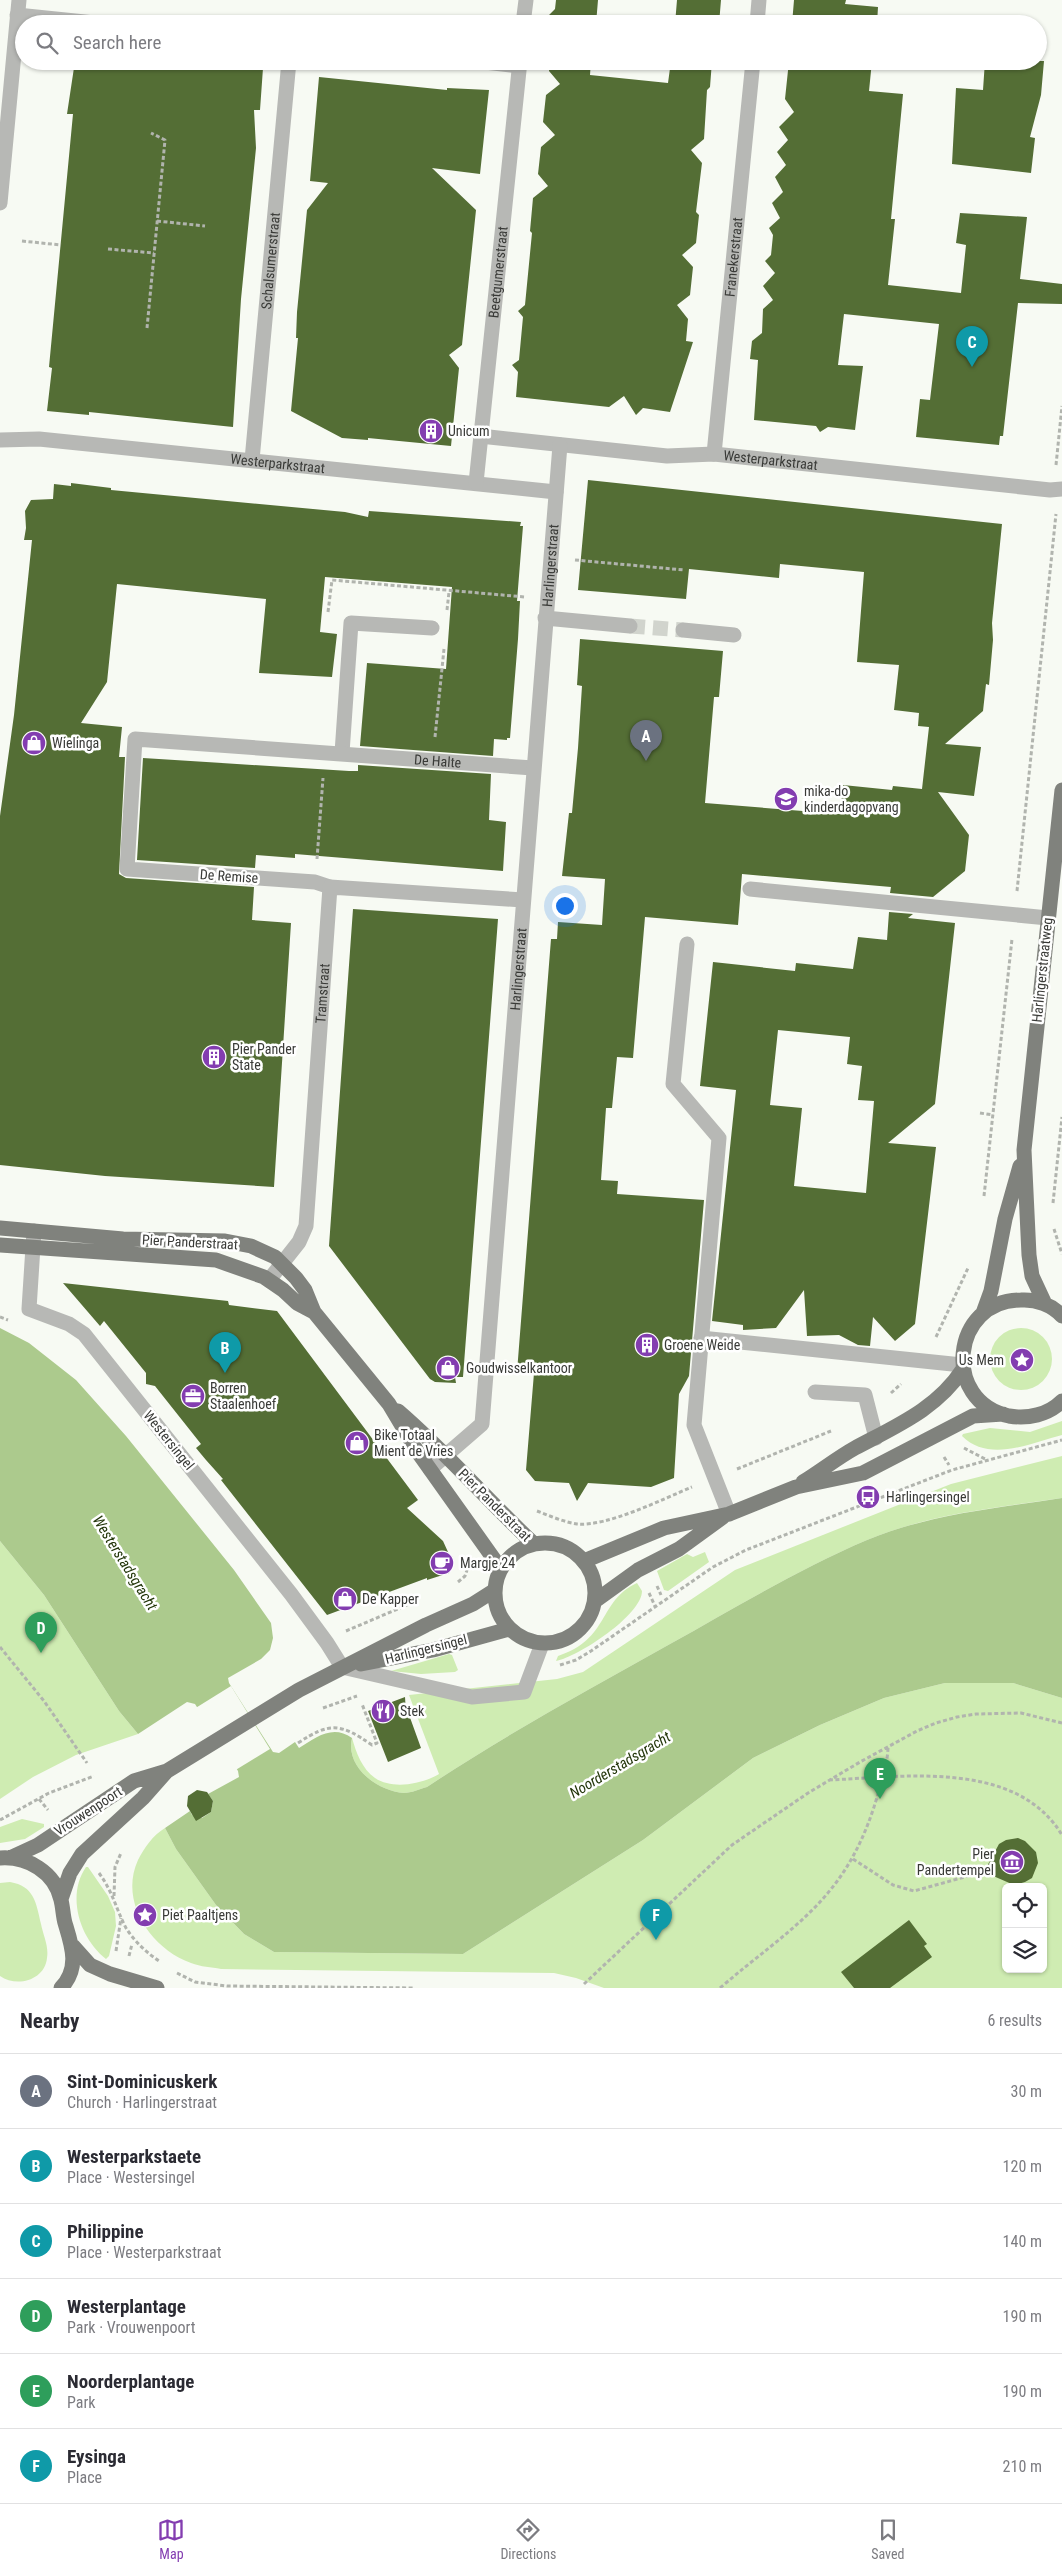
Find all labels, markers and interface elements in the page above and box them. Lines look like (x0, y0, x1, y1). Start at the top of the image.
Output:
search box (15, 15, 1047, 70)
icon: search (33, 29, 61, 57)
text: Search here (73, 31, 161, 54)
street label: Schalsumerstraat (258, 212, 283, 310)
street label: Franekerstraat (722, 216, 745, 297)
street label: Beetgumerstraat (485, 225, 511, 319)
pin: C (956, 326, 988, 367)
building icon: Unicum (418, 418, 444, 444)
place label: Unicum (448, 423, 490, 439)
street label: Westerparkstraat (723, 447, 819, 473)
street label: Westerparkstraat (230, 451, 326, 476)
street label: Harlingerstraat (539, 524, 562, 607)
pin: A (630, 720, 662, 761)
shop icon: Wielinga (21, 730, 47, 756)
place label: Wielinga (52, 735, 99, 751)
street label: De Halte (414, 751, 462, 771)
place label: mika-do kinderdagopvang (804, 783, 899, 815)
school or university icon: mika-do kinderdagopvang (773, 786, 799, 812)
street label: De Remise (199, 866, 259, 886)
your location (552, 893, 578, 919)
street label: Harlingerstraatweg (1029, 917, 1055, 1023)
street label: Harlingerstraat (507, 927, 529, 1011)
street label: Tramstraat (312, 963, 333, 1024)
place label: Pier Pander State (232, 1041, 296, 1073)
building icon: Pier Pander State (201, 1044, 227, 1070)
street label: Pier Panderstraat (142, 1231, 238, 1253)
pin: B (209, 1332, 241, 1373)
building icon: Groene Weide (634, 1332, 660, 1358)
place label: Groene Weide (664, 1337, 741, 1353)
place icon: Us Mem (1009, 1347, 1035, 1373)
place label: Us Mem (959, 1352, 1004, 1368)
shop icon: Goudwisselkantoor (435, 1355, 461, 1381)
place label: Goudwisselkantoor (466, 1360, 572, 1376)
place label: Borren Staalenhoef (210, 1380, 277, 1412)
office icon: Borren Staalenhoef (180, 1383, 206, 1409)
street label: Westersingel (140, 1407, 198, 1473)
place label: Bike Totaal Mient de Vries (374, 1427, 453, 1459)
shop icon: Bike Totaal Mient de Vries (344, 1430, 370, 1456)
street label: Pier Panderstraat (455, 1465, 535, 1545)
bus stop icon: Harlingersingel (855, 1484, 881, 1510)
place label: Harlingersingel (886, 1489, 970, 1505)
water label: Westerstadsgracht (89, 1512, 162, 1614)
cafe icon: Margje 24 (429, 1550, 455, 1576)
place label: Margje 24 (460, 1555, 515, 1571)
shop icon: De Kapper (332, 1586, 358, 1612)
place label: De Kapper (362, 1591, 419, 1607)
pin: D (25, 1612, 57, 1653)
street label: Harlingersingel (383, 1631, 469, 1667)
restaurant icon: Stek (370, 1698, 396, 1724)
place label: Stek (400, 1703, 425, 1719)
water label: Noorderstadsgracht (566, 1727, 674, 1802)
pin: E (864, 1758, 896, 1799)
street label: Vrouwenpoort (51, 1783, 125, 1839)
place label: Pier Pandertempel (917, 1846, 994, 1878)
museum icon: Pier Pandertempel (999, 1849, 1025, 1875)
map controls (1002, 1883, 1047, 1973)
button: locate (1002, 1883, 1047, 1928)
pin: F (640, 1899, 672, 1940)
place icon: Piet Paaltjens (132, 1902, 158, 1928)
place label: Piet Paaltjens (162, 1907, 238, 1923)
button: layers (1002, 1928, 1047, 1973)
text: Nearby (20, 2009, 79, 2033)
text: 6 results (987, 2011, 1042, 2030)
text: Sint-Dominicuskerk (67, 2070, 217, 2093)
text: A (31, 2082, 41, 2101)
text: 30 m (1010, 2082, 1042, 2101)
text: Church · Harlingerstraat (67, 2093, 217, 2112)
text: Westerparkstaete (67, 2145, 201, 2168)
text: B (32, 2157, 40, 2176)
text: 120 m (1003, 2157, 1042, 2176)
text: Place · Westersingel (67, 2168, 195, 2187)
text: Philippine (67, 2220, 144, 2243)
text: C (31, 2232, 41, 2251)
text: 140 m (1003, 2232, 1042, 2251)
text: Place · Westerparkstraat (67, 2243, 221, 2262)
text: Westerplantage (67, 2295, 186, 2318)
text: D (31, 2307, 41, 2326)
text: 190 m (1003, 2307, 1042, 2326)
text: Park · Vrouwenpoort (67, 2318, 196, 2337)
text: Noorderplantage (67, 2370, 194, 2393)
text: E (32, 2382, 40, 2401)
text: 190 m (1003, 2382, 1042, 2401)
text: Park (67, 2393, 96, 2412)
text: Eysinga (67, 2445, 126, 2468)
text: F (32, 2457, 40, 2476)
text: 210 m (1003, 2457, 1042, 2476)
text: Place (67, 2468, 102, 2487)
tab: Map (157, 2516, 185, 2562)
tab: Directions (500, 2516, 556, 2562)
tab: Saved (871, 2516, 905, 2562)

